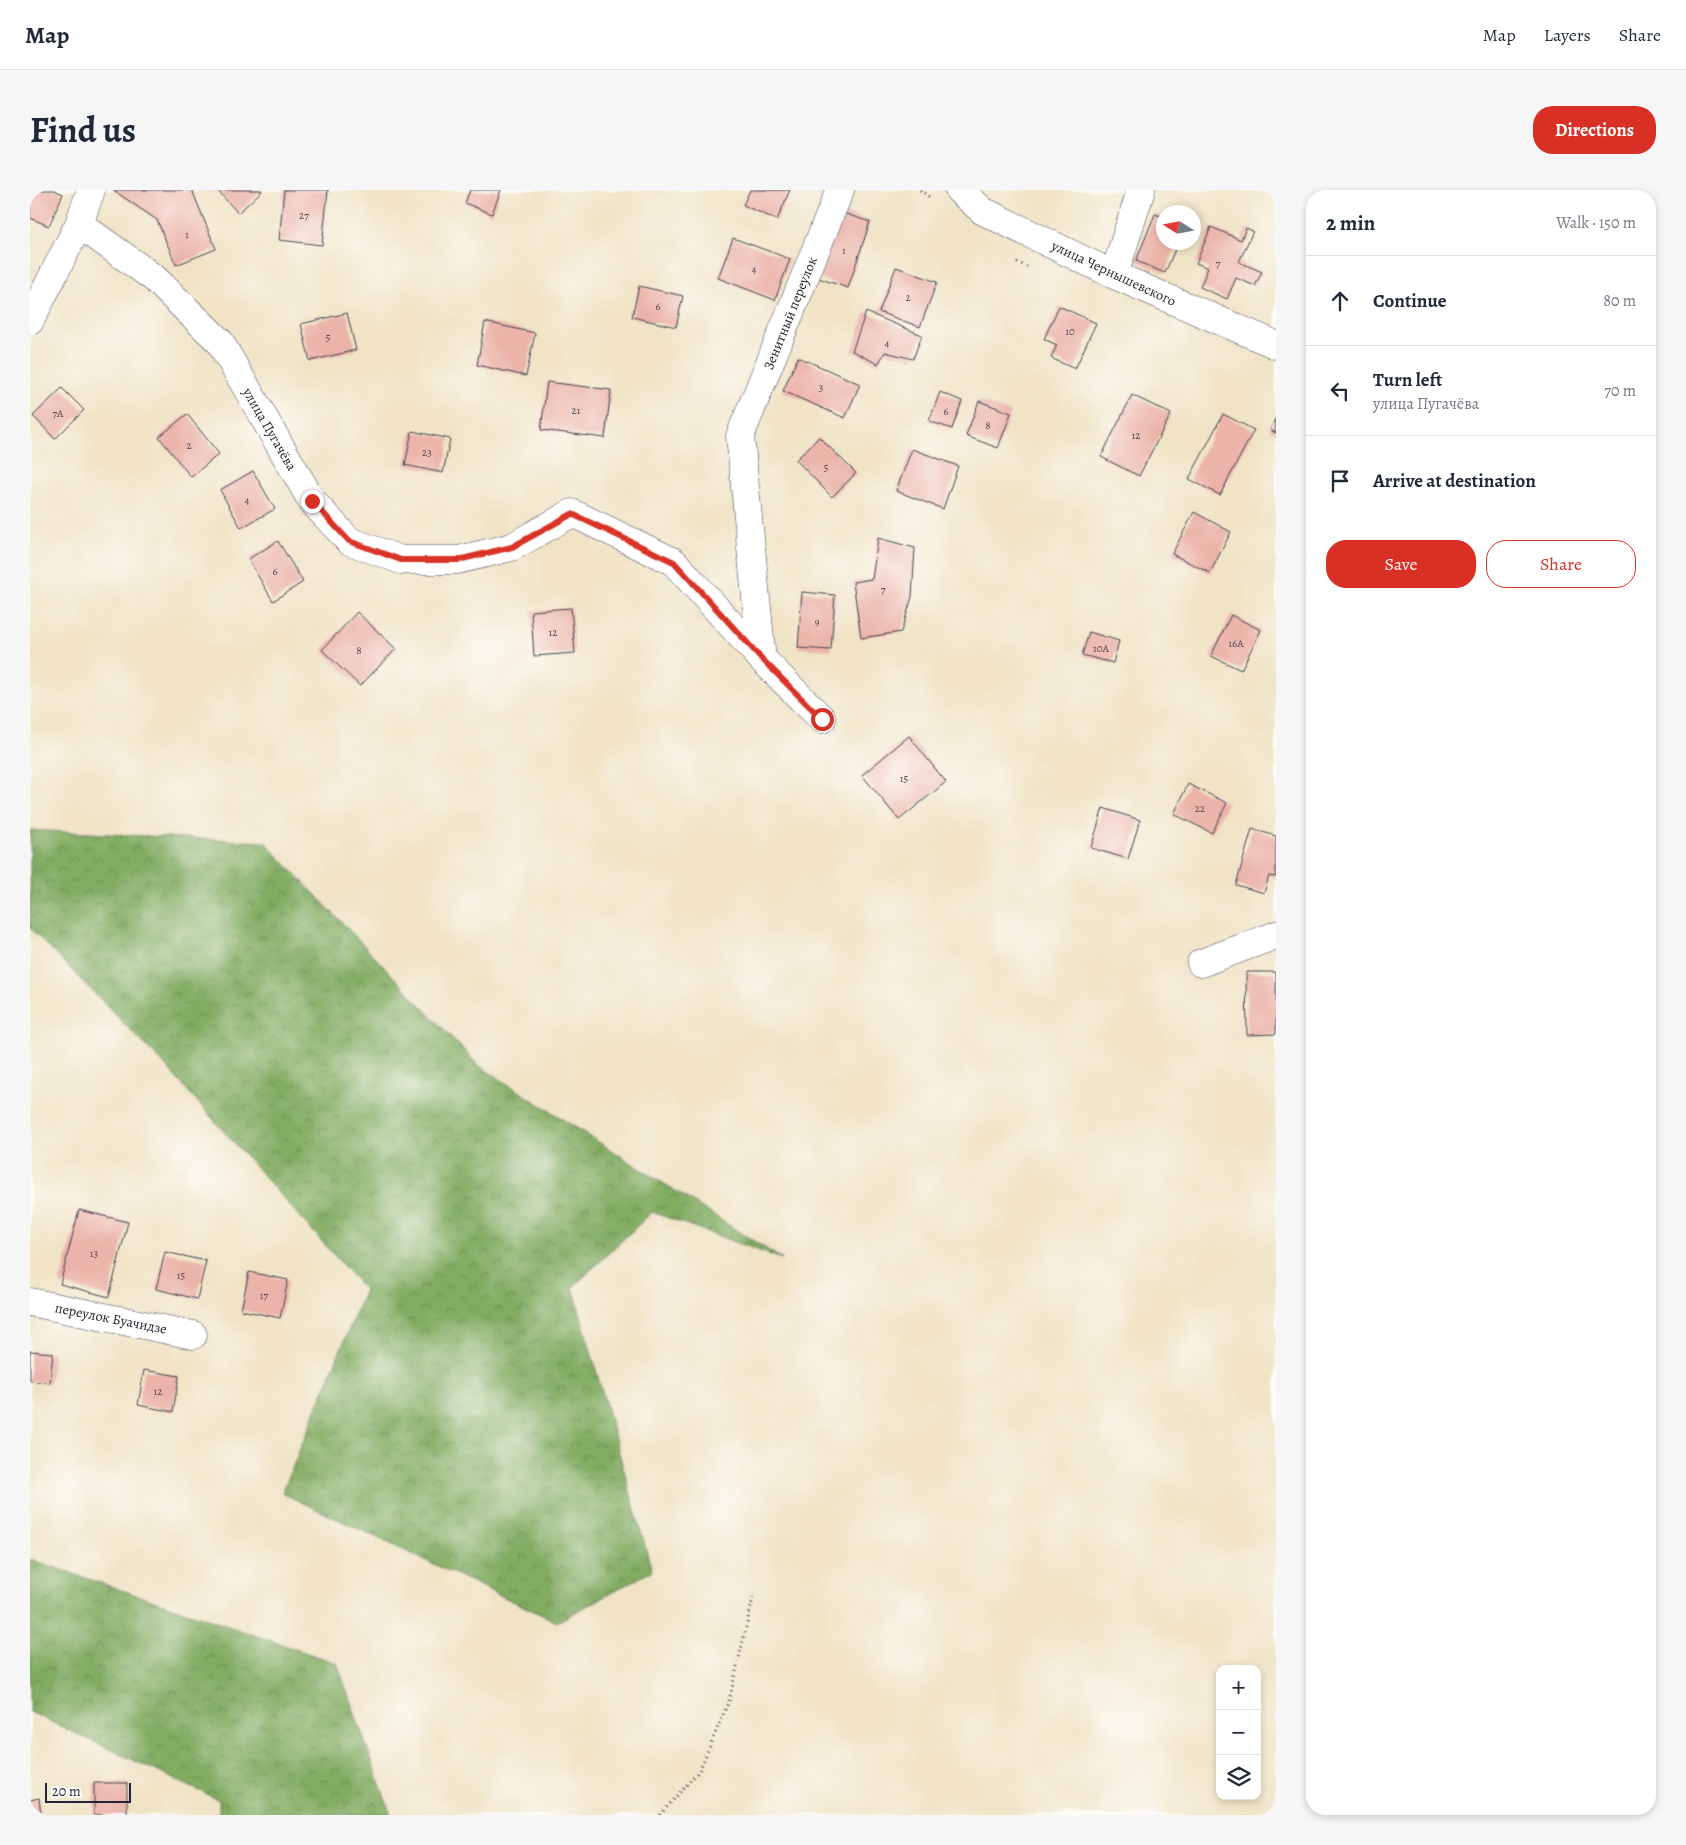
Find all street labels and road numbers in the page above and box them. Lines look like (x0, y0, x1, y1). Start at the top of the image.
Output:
street label: улица Чернышевского (1048, 236, 1179, 311)
street label: Зенитный переулок (759, 254, 822, 373)
street label: улица Пугачёва (238, 383, 301, 475)
street label: переулок Буачидзе (53, 1298, 168, 1339)

